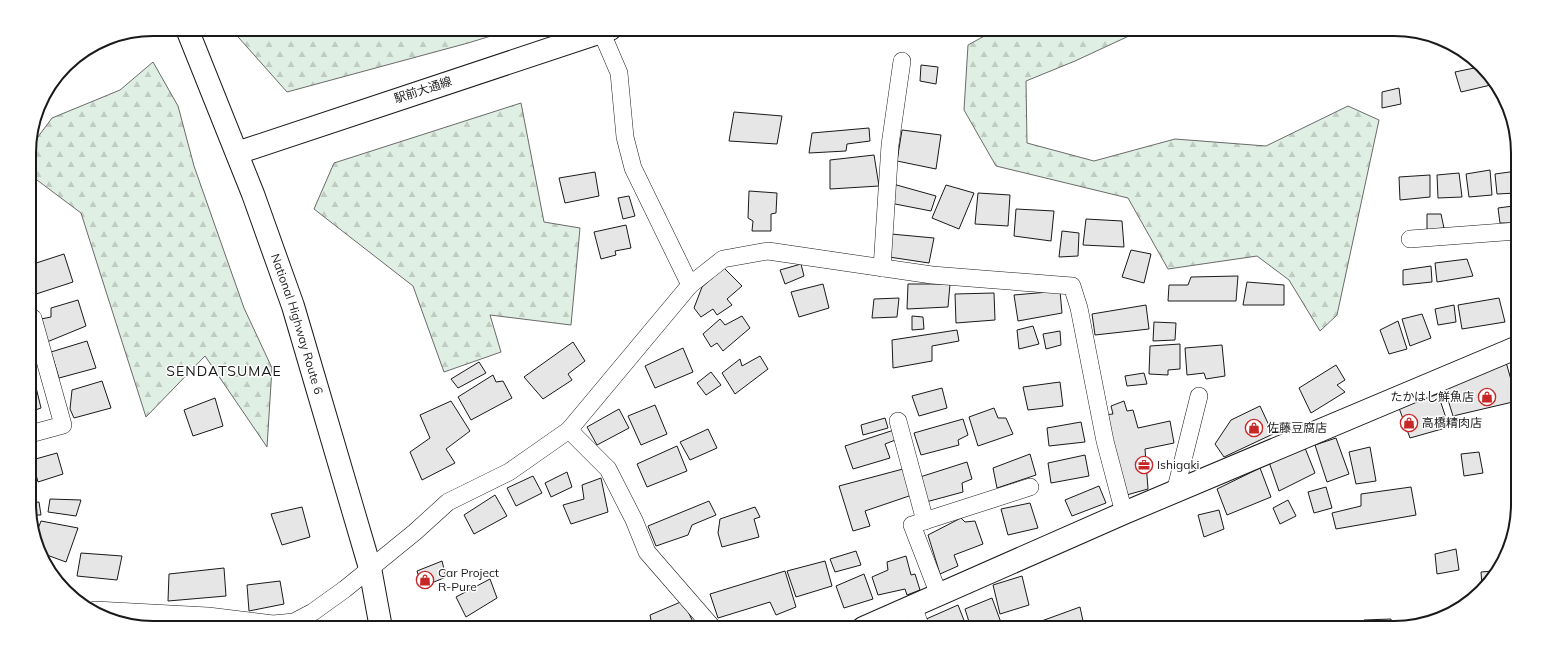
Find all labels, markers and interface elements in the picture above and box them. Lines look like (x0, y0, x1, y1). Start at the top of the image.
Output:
street label: 駅前大通線 (392, 73, 454, 106)
street label: National Highway Route 6 (268, 252, 327, 396)
district label: SENDATSUMAE (166, 362, 282, 380)
shop icon: たかはし鮮魚店 (1477, 387, 1497, 407)
place label: たかはし鮮魚店 (1390, 389, 1474, 404)
shop icon: 高橋精肉店 (1399, 413, 1419, 433)
place label: 高橋精肉店 (1422, 415, 1482, 430)
shop icon: 佐藤豆腐店 (1244, 418, 1264, 438)
place label: 佐藤豆腐店 (1267, 420, 1327, 435)
office icon: Ishigaki (1134, 455, 1154, 475)
place label: Ishigaki (1157, 457, 1200, 472)
place label: Car Project R-Pure (438, 565, 499, 594)
shop icon: Car Project R-Pure (415, 570, 435, 590)

